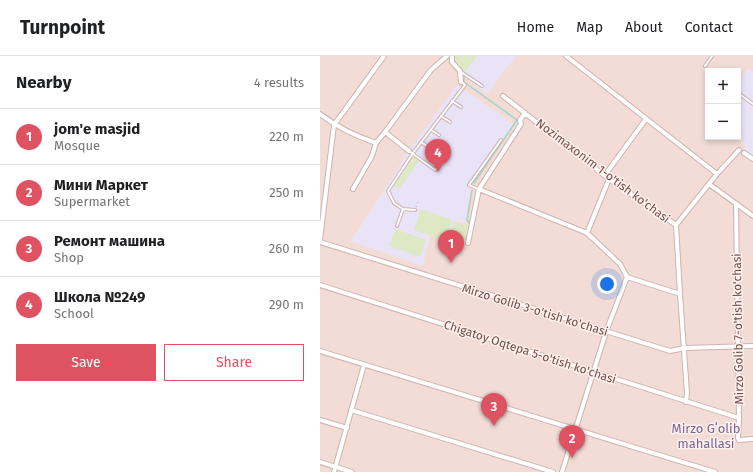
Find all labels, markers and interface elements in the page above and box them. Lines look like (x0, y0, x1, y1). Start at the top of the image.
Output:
text: Turnpoint (20, 16, 105, 39)
text: Home (517, 19, 554, 36)
text: Map (576, 19, 603, 36)
text: About (625, 19, 663, 36)
text: Contact (685, 19, 733, 36)
map controls (705, 68, 741, 140)
button: + (705, 68, 741, 104)
text: Nearby (16, 72, 71, 93)
text: 4 results (254, 75, 304, 90)
button: − (705, 104, 741, 140)
street label: Nozimaxonim 1-o'tish ko'chasi (533, 116, 673, 226)
text: jom'e masjid (54, 120, 140, 138)
text: 1 (26, 129, 32, 144)
text: 220 m (269, 129, 304, 144)
text: Mosque (54, 138, 100, 153)
pin: 4 (425, 139, 451, 172)
text: Мини Маркет (54, 176, 148, 194)
text: 2 (26, 185, 32, 200)
text: 250 m (269, 185, 304, 200)
text: Supermarket (54, 194, 130, 209)
pin: 1 (438, 230, 464, 263)
text: Ремонт машина (54, 232, 165, 250)
text: 3 (26, 241, 32, 256)
text: 260 m (269, 241, 304, 256)
text: Shop (54, 250, 84, 265)
street label: Mirzo Golib 7-o'tish ko'chasi (730, 253, 746, 405)
your location (597, 274, 617, 294)
street label: Mirzo Golib 3-o'tish ko'chasi (460, 281, 610, 339)
text: Школа №249 (54, 288, 146, 306)
text: 4 (25, 297, 33, 312)
text: 290 m (269, 297, 304, 312)
text: School (54, 306, 94, 321)
street label: Chigatoy Oqtepa 5-o'tish ko'chasi (442, 317, 618, 387)
button: Save (16, 344, 156, 381)
button: Share (164, 344, 304, 381)
pin: 3 (481, 393, 507, 426)
district label: Mirzo Gʻolib mahallasi (672, 421, 740, 451)
pin: 2 (559, 425, 585, 458)

